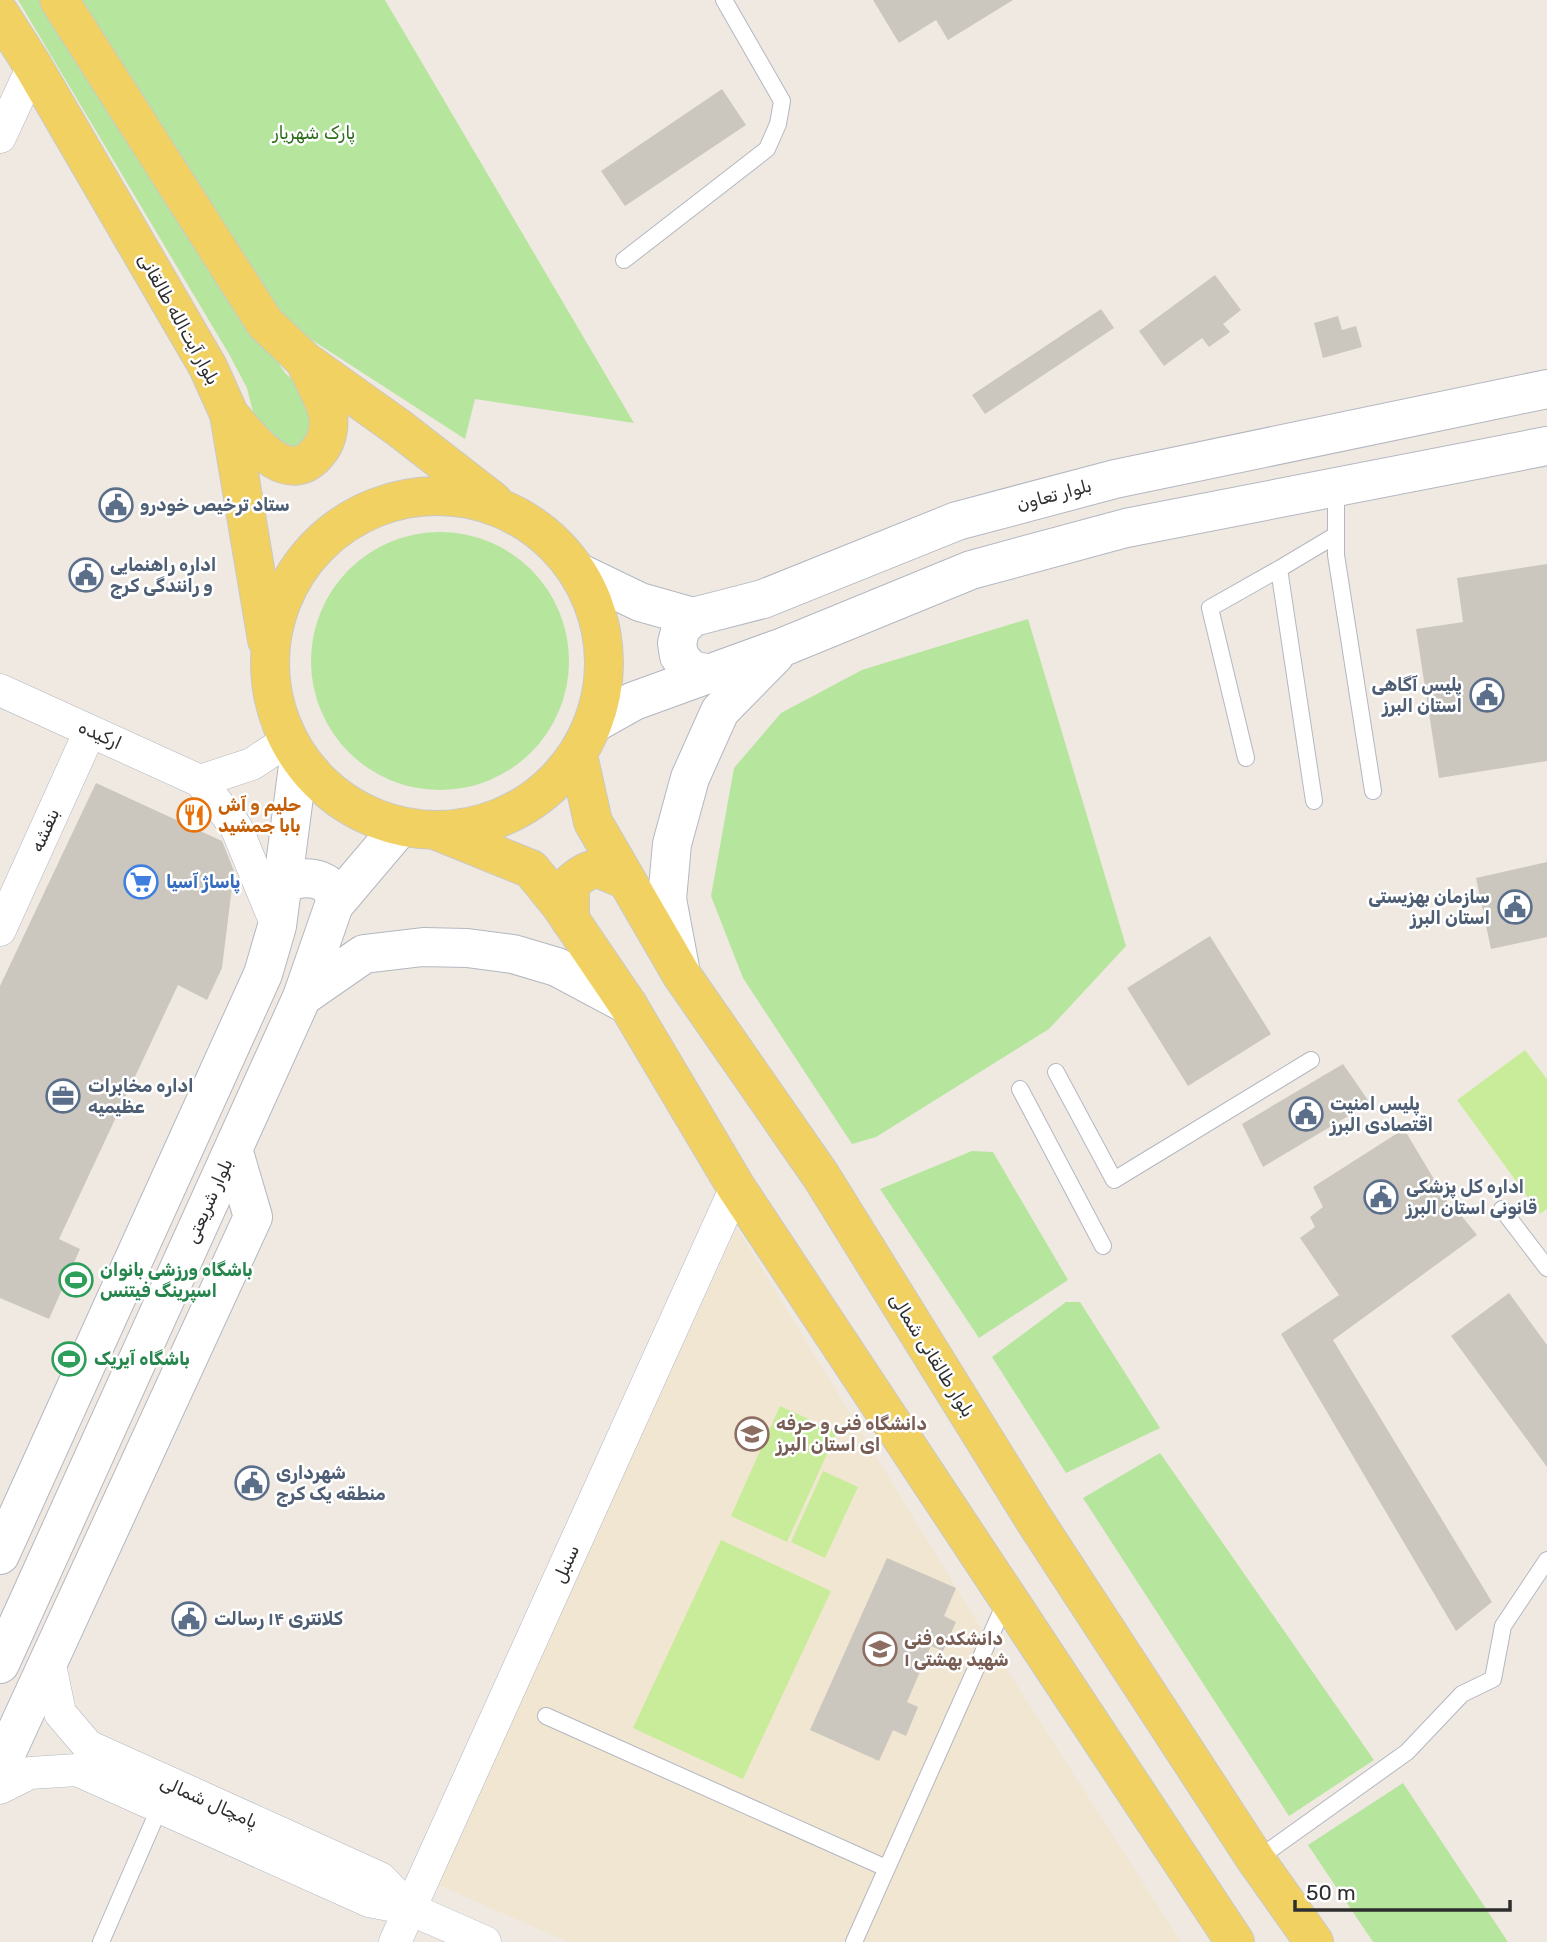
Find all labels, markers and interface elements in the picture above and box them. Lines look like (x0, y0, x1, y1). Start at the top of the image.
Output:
park label: پارک شهریار (272, 122, 355, 145)
street label: بلوار آیت‌الله طالقانی (134, 249, 224, 389)
street label: بلوار تعاون (1014, 474, 1094, 516)
public building icon: ستاد ترخیص خودرو (97, 486, 135, 524)
place label: ستاد ترخیص خودرو (140, 494, 290, 516)
place label: اداره راهنمایی و رانندگی کرج (110, 554, 216, 599)
public building icon: اداره راهنمایی و رانندگی کرج (67, 556, 105, 594)
place label: پلیس آگاهی استان البرز (1372, 674, 1462, 717)
public building icon: پلیس آگاهی استان البرز (1468, 676, 1506, 714)
street label: ارکیده (75, 716, 125, 754)
place label: حلیم و آش بابا جمشید (218, 794, 301, 837)
restaurant icon: حلیم و آش بابا جمشید (175, 796, 213, 834)
street label: بنفشه (26, 805, 64, 855)
supermarket icon: پاساژ آسیا (122, 863, 160, 901)
place label: پاساژ آسیا (166, 871, 240, 894)
place label: سازمان بهزیستی استان البرز (1368, 886, 1490, 929)
public building icon: سازمان بهزیستی استان البرز (1496, 888, 1534, 926)
place label: اداره مخابرات عظیمیه (88, 1075, 194, 1118)
office icon: اداره مخابرات عظیمیه (44, 1077, 82, 1115)
place label: پلیس امنیت اقتصادی البرز (1329, 1093, 1433, 1136)
public building icon: پلیس امنیت اقتصادی البرز (1287, 1095, 1325, 1133)
street label: بلوار شریعتی (181, 1155, 237, 1247)
place label: اداره کل پزشکی قانونی استان البرز (1405, 1176, 1537, 1219)
public building icon: اداره کل پزشکی قانونی استان البرز (1362, 1178, 1400, 1216)
place label: باشگاه ورزشی بانوان اسپرینگ فیتنس (100, 1259, 253, 1303)
sports icon: باشگاه ورزشی بانوان اسپرینگ فیتنس (57, 1261, 95, 1299)
street label: بلوار طالقانی شمالی (885, 1289, 979, 1421)
sports icon: باشگاه آیریک (50, 1340, 88, 1378)
place label: باشگاه آیریک (94, 1348, 190, 1370)
place label: دانشگاه فنی و حرفه ای استان البرز (775, 1413, 927, 1456)
school or university icon: دانشگاه فنی و حرفه ای استان البرز (733, 1415, 771, 1453)
place label: شهرداری منطقه یک کرج (276, 1462, 386, 1507)
public building icon: شهرداری منطقه یک کرج (233, 1464, 271, 1502)
street label: سنبل (548, 1541, 584, 1587)
public building icon: کلانتری ۱۴ رسالت (170, 1600, 208, 1638)
place label: کلانتری ۱۴ رسالت (214, 1608, 343, 1630)
place label: دانشکده فنی شهید بهشتی ۱ (904, 1628, 1009, 1671)
school or university icon: دانشکده فنی شهید بهشتی ۱ (861, 1630, 899, 1668)
street label: پامچال شمالی (157, 1771, 261, 1834)
scale bar (1295, 1868, 1510, 1912)
text: 50 m (1306, 1880, 1356, 1905)

